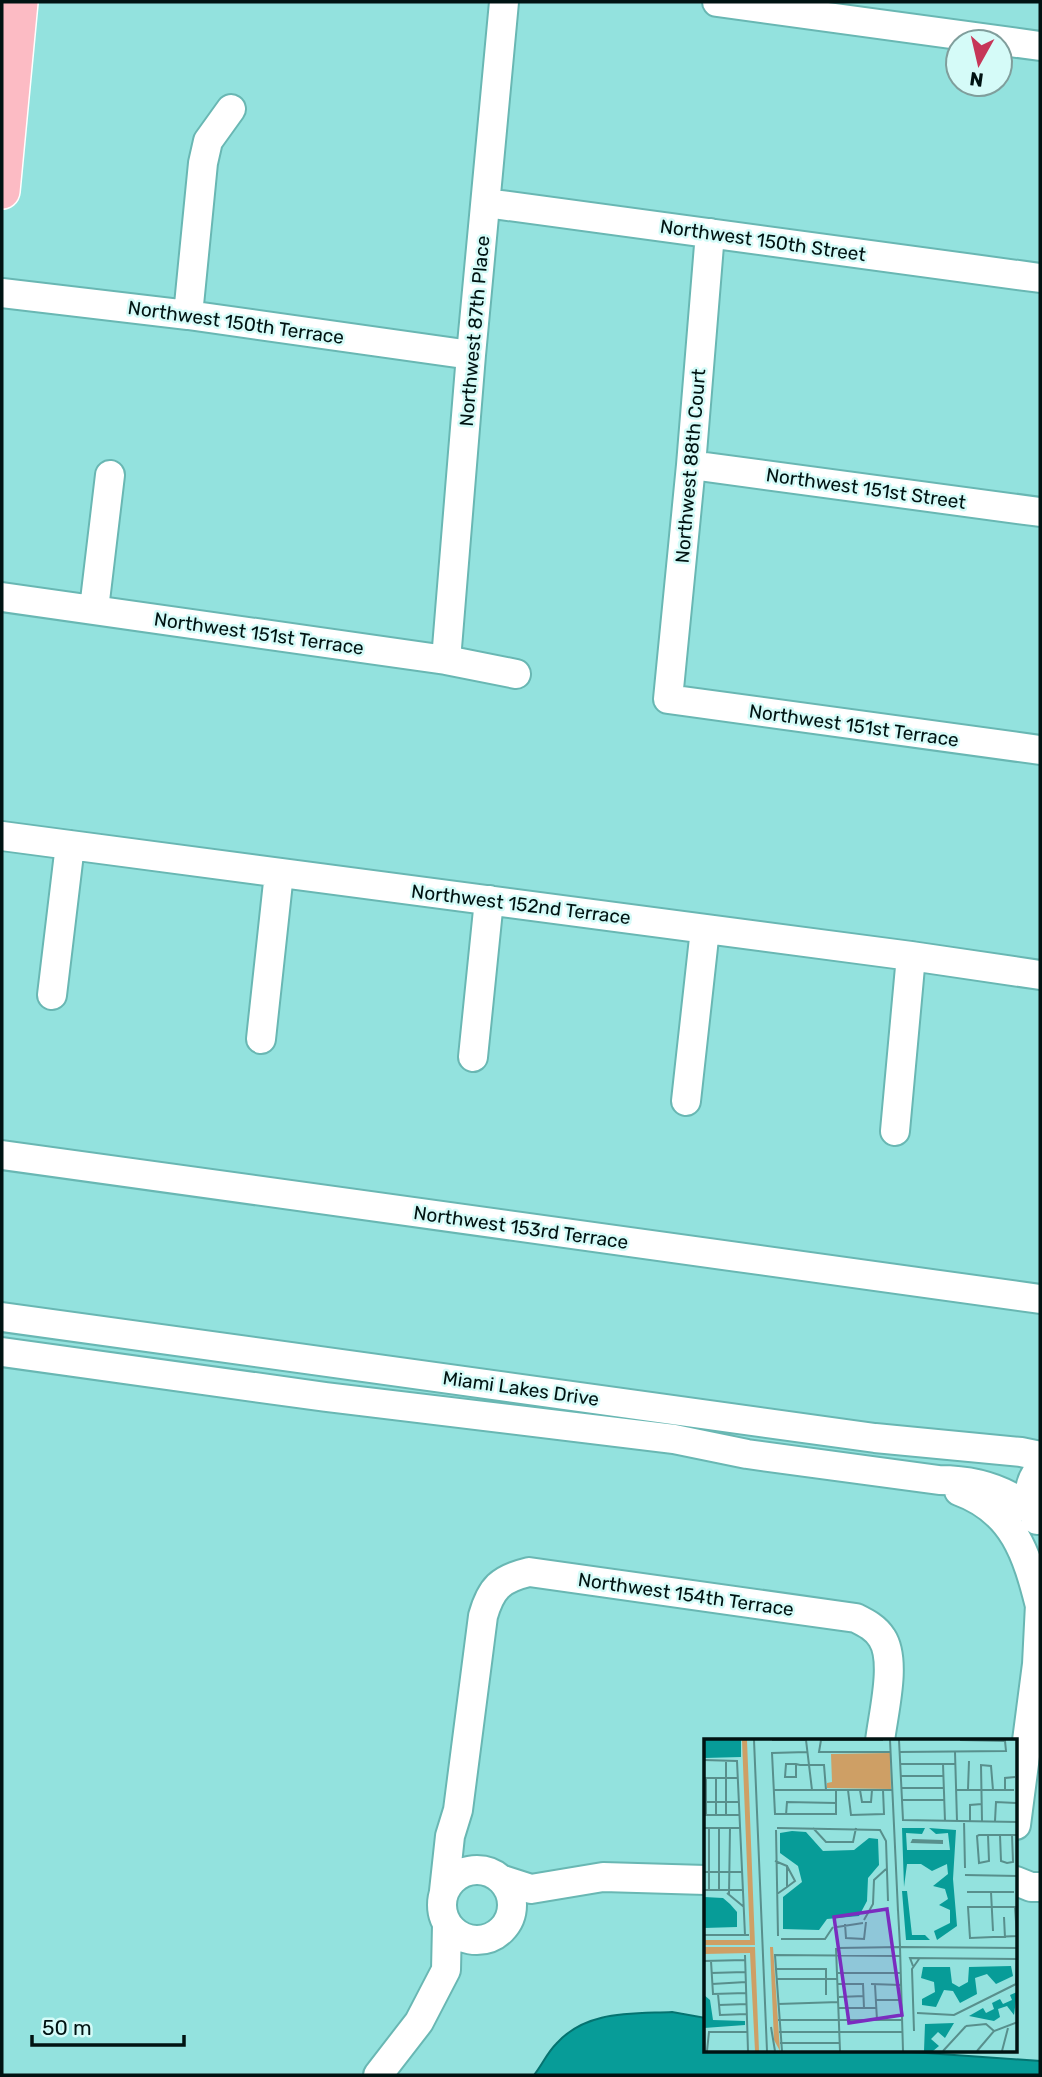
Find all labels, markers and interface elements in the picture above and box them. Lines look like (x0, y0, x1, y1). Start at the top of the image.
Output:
north arrow (944, 28, 1014, 98)
text: N (968, 67, 985, 92)
street label: Northwest 150th Street (659, 215, 868, 266)
street label: Northwest 87th Place (455, 235, 494, 427)
street label: Northwest 150th Terrace (126, 296, 345, 349)
street label: Northwest 88th Court (671, 367, 711, 564)
street label: Northwest 151st Street (765, 463, 968, 514)
street label: Northwest 151st Terrace (152, 607, 365, 660)
street label: Northwest 151st Terrace (747, 699, 960, 752)
street label: Northwest 152nd Terrace (410, 880, 632, 929)
street label: Northwest 153rd Terrace (412, 1201, 630, 1254)
street label: Miami Lakes Drive (441, 1366, 601, 1411)
street label: Northwest 154th Terrace (577, 1568, 795, 1621)
inset map (704, 1739, 1018, 2052)
scale bar (32, 2004, 184, 2048)
text: 50 m (42, 2015, 92, 2040)

